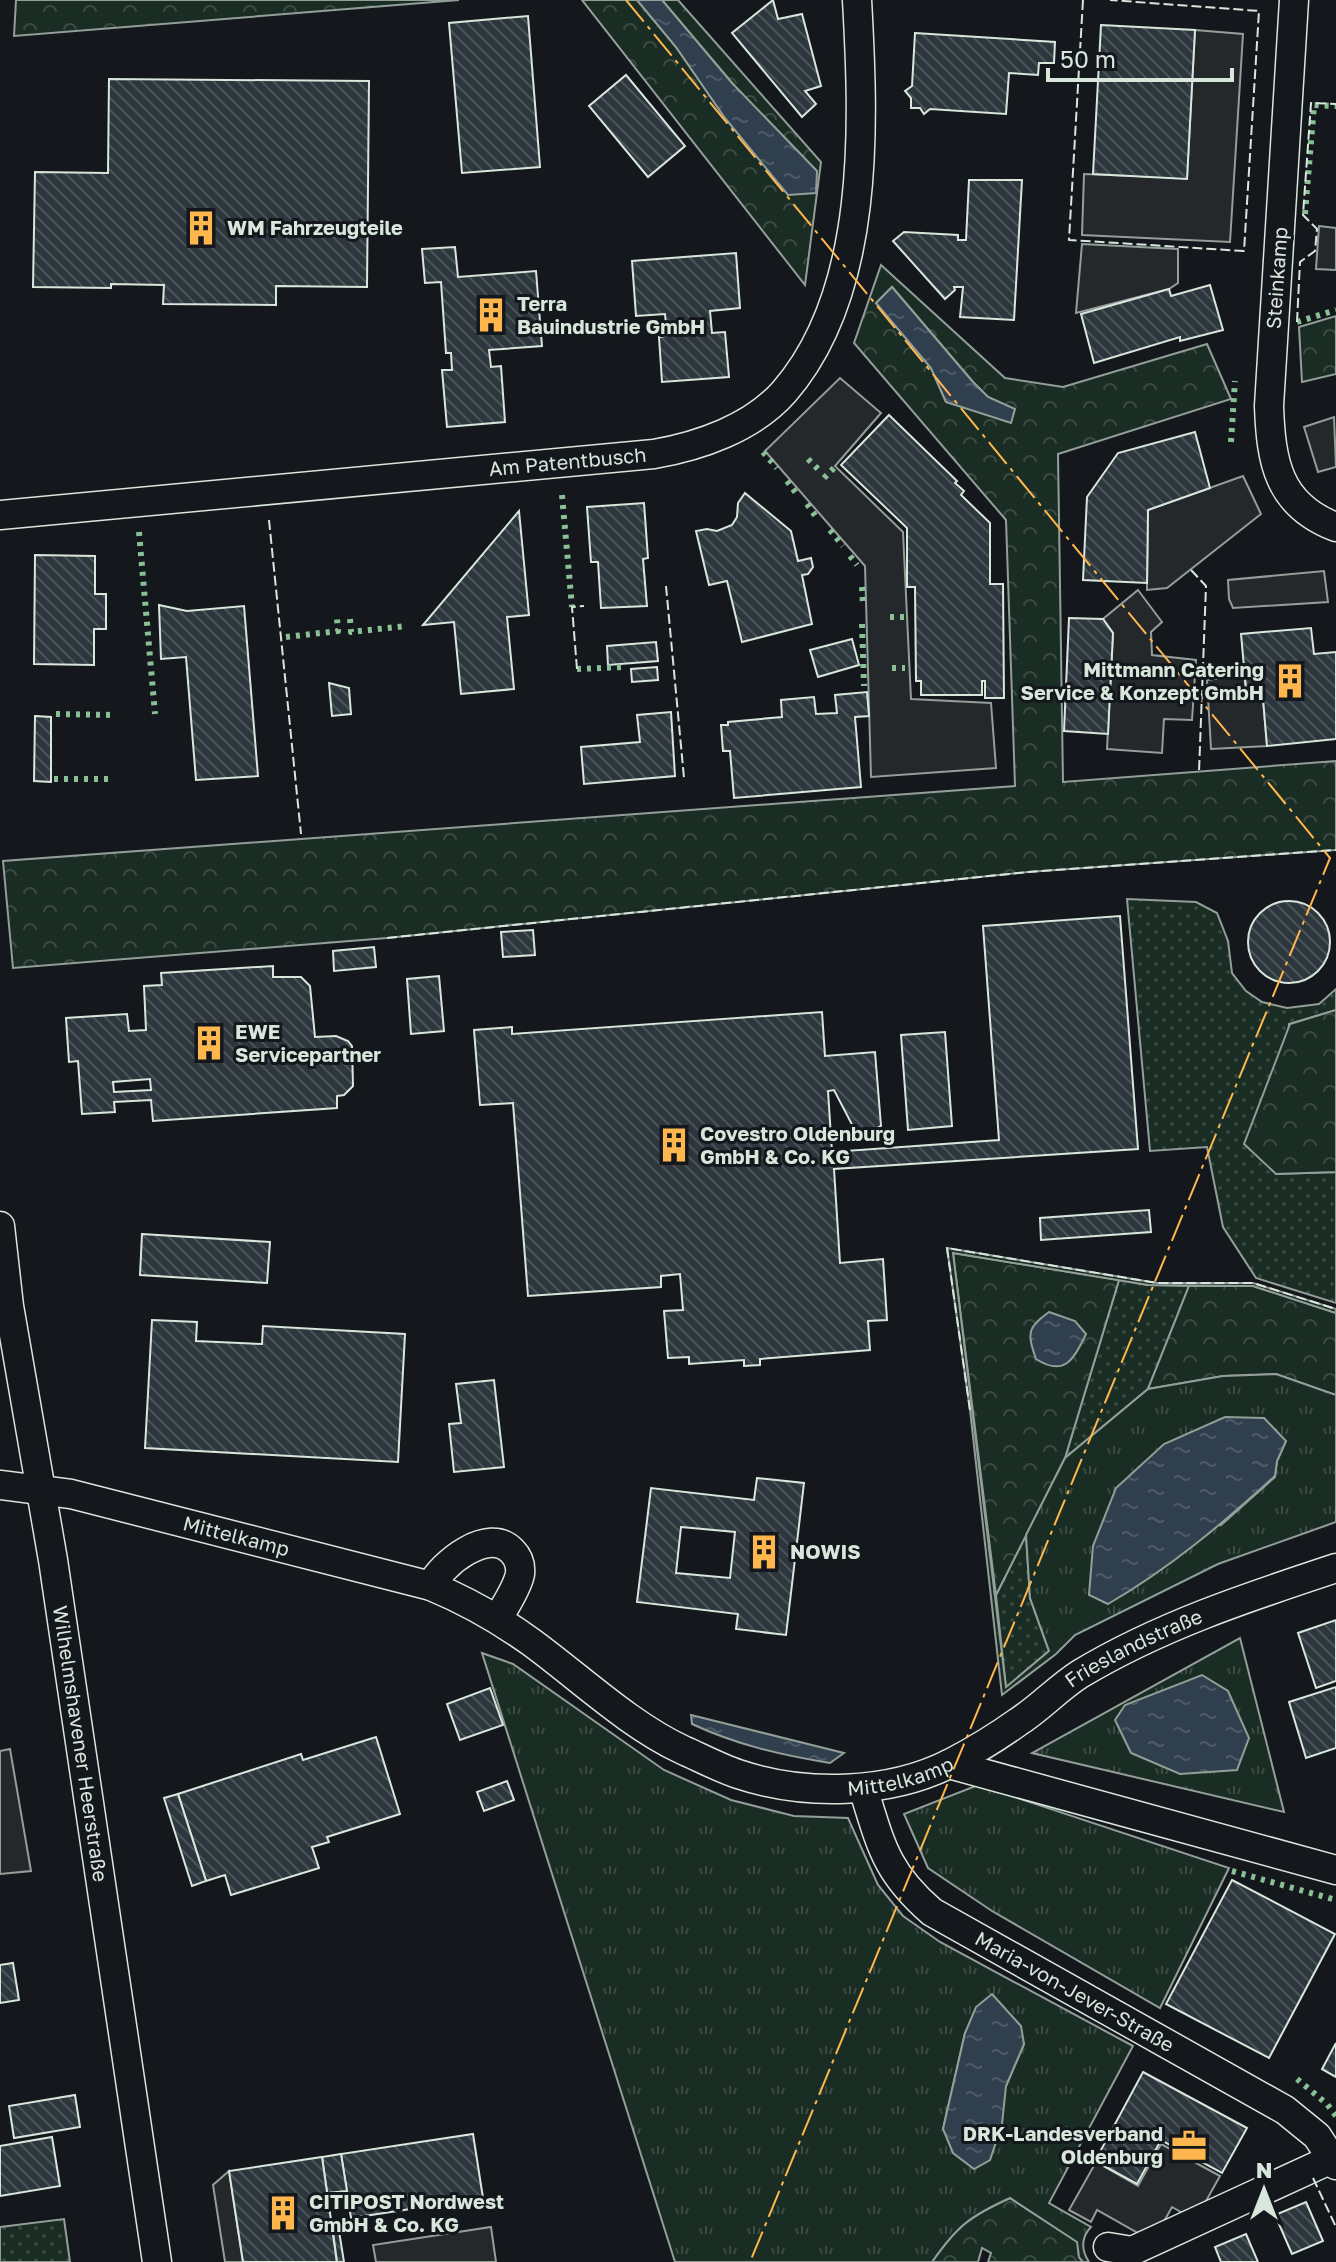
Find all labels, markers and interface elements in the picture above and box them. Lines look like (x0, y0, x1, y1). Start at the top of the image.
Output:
scale bar (1048, 32, 1232, 82)
text: 50 m (1060, 44, 1116, 73)
building icon: WM Fahrzeugteile (182, 209, 220, 247)
place label: WM Fahrzeugteile (227, 215, 403, 239)
street label: Steinkamp (1260, 226, 1292, 330)
place label: Terra Bauindustrie GmbH (517, 291, 705, 338)
building icon: Terra Bauindustrie GmbH (472, 296, 510, 334)
street label: Am Patentbusch (488, 442, 647, 480)
place label: Mittmann Catering Service & Konzept GmbH (1021, 657, 1264, 704)
building icon: Mittmann Catering Service & Konzept GmbH (1271, 662, 1309, 700)
place label: EWE Servicepartner (235, 1019, 381, 1066)
building icon: EWE Servicepartner (190, 1024, 228, 1062)
place label: Covestro Oldenburg GmbH & Co. KG (700, 1121, 895, 1168)
building icon: Covestro Oldenburg GmbH & Co. KG (655, 1126, 693, 1164)
street label: Mittelkamp (181, 1510, 292, 1560)
building icon: NOWIS (745, 1533, 783, 1571)
place label: NOWIS (790, 1539, 861, 1563)
street label: Frieslandstraße (1060, 1603, 1205, 1692)
street label: Wilhelmshavener Heerstraße (49, 1604, 114, 1883)
street label: Mittelkamp (846, 1751, 957, 1800)
street label: Maria-von-Jever-Straße (971, 1926, 1179, 2056)
place label: DRK-Landesverband Oldenburg (963, 2121, 1163, 2168)
office icon: DRK-Landesverband Oldenburg (1170, 2127, 1208, 2165)
north arrow (1224, 2150, 1304, 2230)
text: N (1256, 2156, 1272, 2183)
place label: CITIPOST Nordwest GmbH & Co. KG (309, 2189, 504, 2236)
building icon: CITIPOST Nordwest GmbH & Co. KG (264, 2194, 302, 2232)

